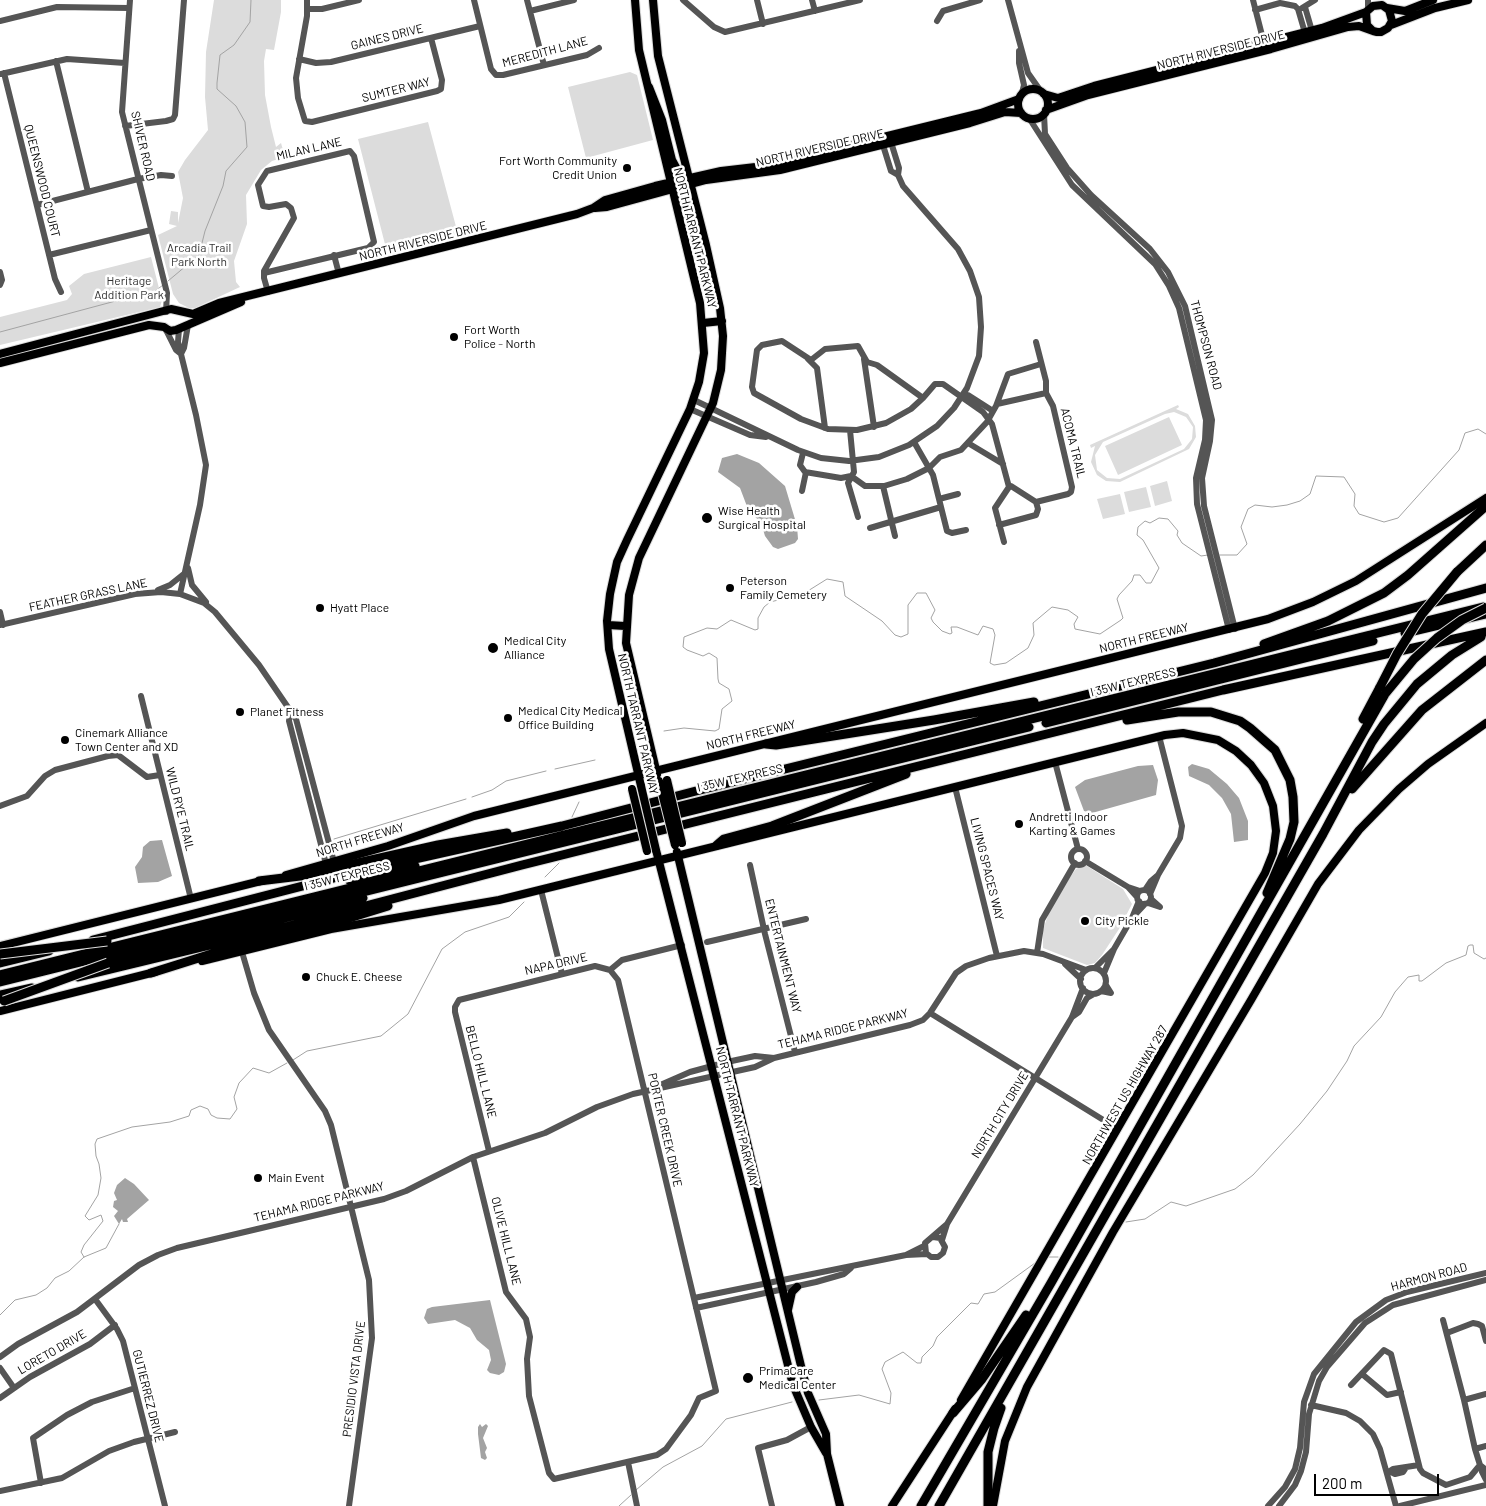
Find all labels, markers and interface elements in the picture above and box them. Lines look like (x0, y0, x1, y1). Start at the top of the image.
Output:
street label: GAINES DRIVE (349, 21, 425, 53)
street label: NORTH RIVERSIDE DRIVE (1156, 27, 1286, 73)
street label: MEREDITH LANE (501, 34, 589, 70)
street label: SUMTER WAY (360, 75, 432, 105)
street label: SHIVER ROAD (128, 110, 158, 182)
street label: QUEENSWOOD COURT (21, 123, 63, 239)
street label: NORTH RIVERSIDE DRIVE (754, 126, 886, 170)
street label: MILAN LANE (275, 134, 343, 164)
place label: Fort Worth Community Credit Union (499, 154, 617, 182)
marker: Fort Worth Community Credit Union (621, 162, 633, 174)
street label: NORTH TARRANT PARKWAY (671, 166, 719, 310)
street label: NORTH RIVERSIDE DRIVE (358, 218, 488, 264)
park label: Arcadia Trail Park North (167, 241, 231, 269)
park label: Heritage Addition Park (94, 274, 164, 302)
street label: THOMPSON ROAD (1187, 299, 1225, 391)
place label: Fort Worth Police - North (464, 323, 535, 351)
marker: Fort Worth Police - North (448, 331, 460, 343)
street label: ACOMA TRAIL (1057, 406, 1089, 480)
place label: Wise Health Surgical Hospital (718, 504, 806, 532)
marker: Wise Health Surgical Hospital (700, 511, 714, 525)
place label: Peterson Family Cemetery (740, 574, 827, 602)
street label: FEATHER GRASS LANE (28, 575, 148, 615)
marker: Peterson Family Cemetery (724, 582, 736, 594)
place label: Hyatt Place (330, 601, 389, 615)
marker: Hyatt Place (314, 602, 326, 614)
street label: NORTH FREEWAY (1098, 620, 1190, 656)
place label: Medical City Alliance (504, 634, 566, 662)
marker: Medical City Alliance (486, 641, 500, 655)
street label: NORTH TARRANT PARKWAY (615, 652, 661, 796)
street label: I 35W TEXPRESS (1089, 664, 1177, 700)
place label: Medical City Medical Office Building (518, 704, 622, 732)
place label: Planet Fitness (250, 705, 324, 719)
marker: Planet Fitness (234, 706, 246, 718)
marker: Medical City Medical Office Building (502, 712, 514, 724)
street label: NORTH FREEWAY (705, 717, 797, 753)
place label: Cinemark Alliance Town Center and XD (75, 726, 178, 754)
marker: Cinemark Alliance Town Center and XD (59, 734, 71, 746)
street label: I 35W TEXPRESS (696, 761, 784, 795)
street label: WILD RYE TRAIL (163, 766, 197, 852)
place label: Andretti Indoor Karting & Games (1029, 810, 1115, 838)
street label: LIVING SPACES WAY (967, 816, 1007, 922)
marker: Andretti Indoor Karting & Games (1013, 818, 1025, 830)
street label: NORTH FREEWAY (314, 820, 406, 860)
street label: I 35W TEXPRESS (303, 858, 391, 894)
street label: ENTERTAINMENT WAY (762, 897, 804, 1015)
place label: City Pickle (1095, 914, 1149, 928)
marker: City Pickle (1079, 915, 1091, 927)
street label: NAPA DRIVE (523, 950, 589, 978)
place label: Chuck E. Cheese (316, 970, 402, 984)
marker: Chuck E. Cheese (300, 971, 312, 983)
street label: TEHAMA RIDGE PARKWAY (776, 1006, 910, 1052)
street label: NORTHWEST US HIGHWAY 287 (1079, 1023, 1171, 1167)
street label: BELLO HILL LANE (463, 1024, 499, 1120)
street label: NORTH TARRANT PARKWAY (713, 1045, 761, 1189)
street label: NORTH CITY DRIVE (968, 1069, 1032, 1161)
street label: PORTER CREEK DRIVE (645, 1072, 685, 1188)
place label: Main Event (268, 1171, 325, 1185)
marker: Main Event (252, 1172, 264, 1184)
street label: TEHAMA RIDGE PARKWAY (252, 1179, 386, 1225)
street label: OLIVE HILL LANE (488, 1195, 524, 1287)
street label: HARMON ROAD (1389, 1260, 1469, 1294)
street label: PRESIDIO VISTA DRIVE (340, 1320, 368, 1438)
street label: LORETO DRIVE (15, 1327, 89, 1377)
street label: GUTIERREZ DRIVE (129, 1348, 167, 1444)
place label: PrimaCare Medical Center (759, 1364, 836, 1392)
marker: PrimaCare Medical Center (741, 1371, 755, 1385)
scale bar (1316, 1464, 1441, 1496)
text: 200 m (1322, 1474, 1362, 1492)

